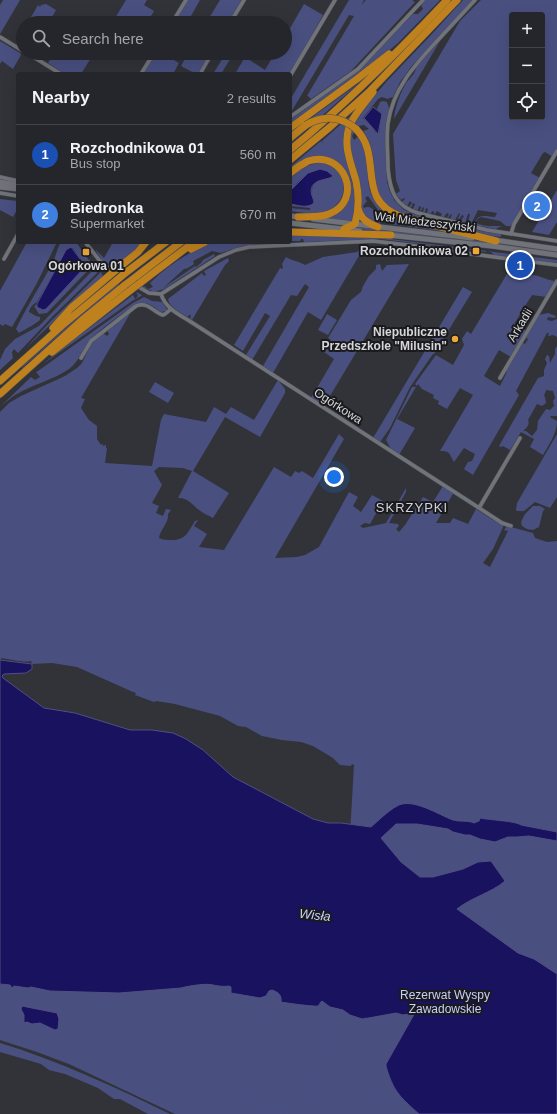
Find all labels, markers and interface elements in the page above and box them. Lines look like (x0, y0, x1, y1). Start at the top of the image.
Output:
map controls (509, 12, 545, 120)
button: + (509, 12, 545, 48)
search box (16, 16, 292, 60)
icon: search (30, 27, 52, 49)
text: Search here (62, 30, 144, 47)
button: − (509, 48, 545, 84)
button: locate (509, 84, 545, 120)
text: Nearby (32, 88, 90, 107)
text: 2 results (227, 91, 276, 106)
text: Rozchodnikowa 01 (70, 139, 205, 156)
text: 1 (41, 147, 49, 162)
text: 560 m (240, 147, 276, 162)
text: Bus stop (70, 156, 121, 171)
pin: 2 (524, 191, 550, 221)
text: Biedronka (70, 199, 143, 216)
text: 2 (41, 207, 49, 222)
text: 670 m (240, 207, 276, 222)
street label: Wał Miedzeszyński (374, 209, 476, 235)
text: Supermarket (70, 216, 144, 231)
place label: Rozchodnikowa 02 (360, 244, 468, 258)
marker: Rozchodnikowa 02 (471, 246, 481, 256)
marker: Ogórkowa 01 (81, 247, 91, 257)
pin: 1 (507, 250, 533, 280)
place label: Ogórkowa 01 (48, 259, 124, 273)
street label: Arkadii (505, 306, 535, 344)
place label: Niepubliczne Przedszkole "Milusin" (322, 325, 447, 353)
marker: Niepubliczne Przedszkole "Milusin" (450, 334, 460, 344)
street label: Ogórkowa (311, 385, 365, 427)
your location (324, 467, 344, 487)
district label: SKRZYPKI (376, 500, 448, 515)
water label: Wisła (298, 906, 332, 924)
park label: Rezerwat Wyspy Zawadowskie (400, 988, 490, 1016)

